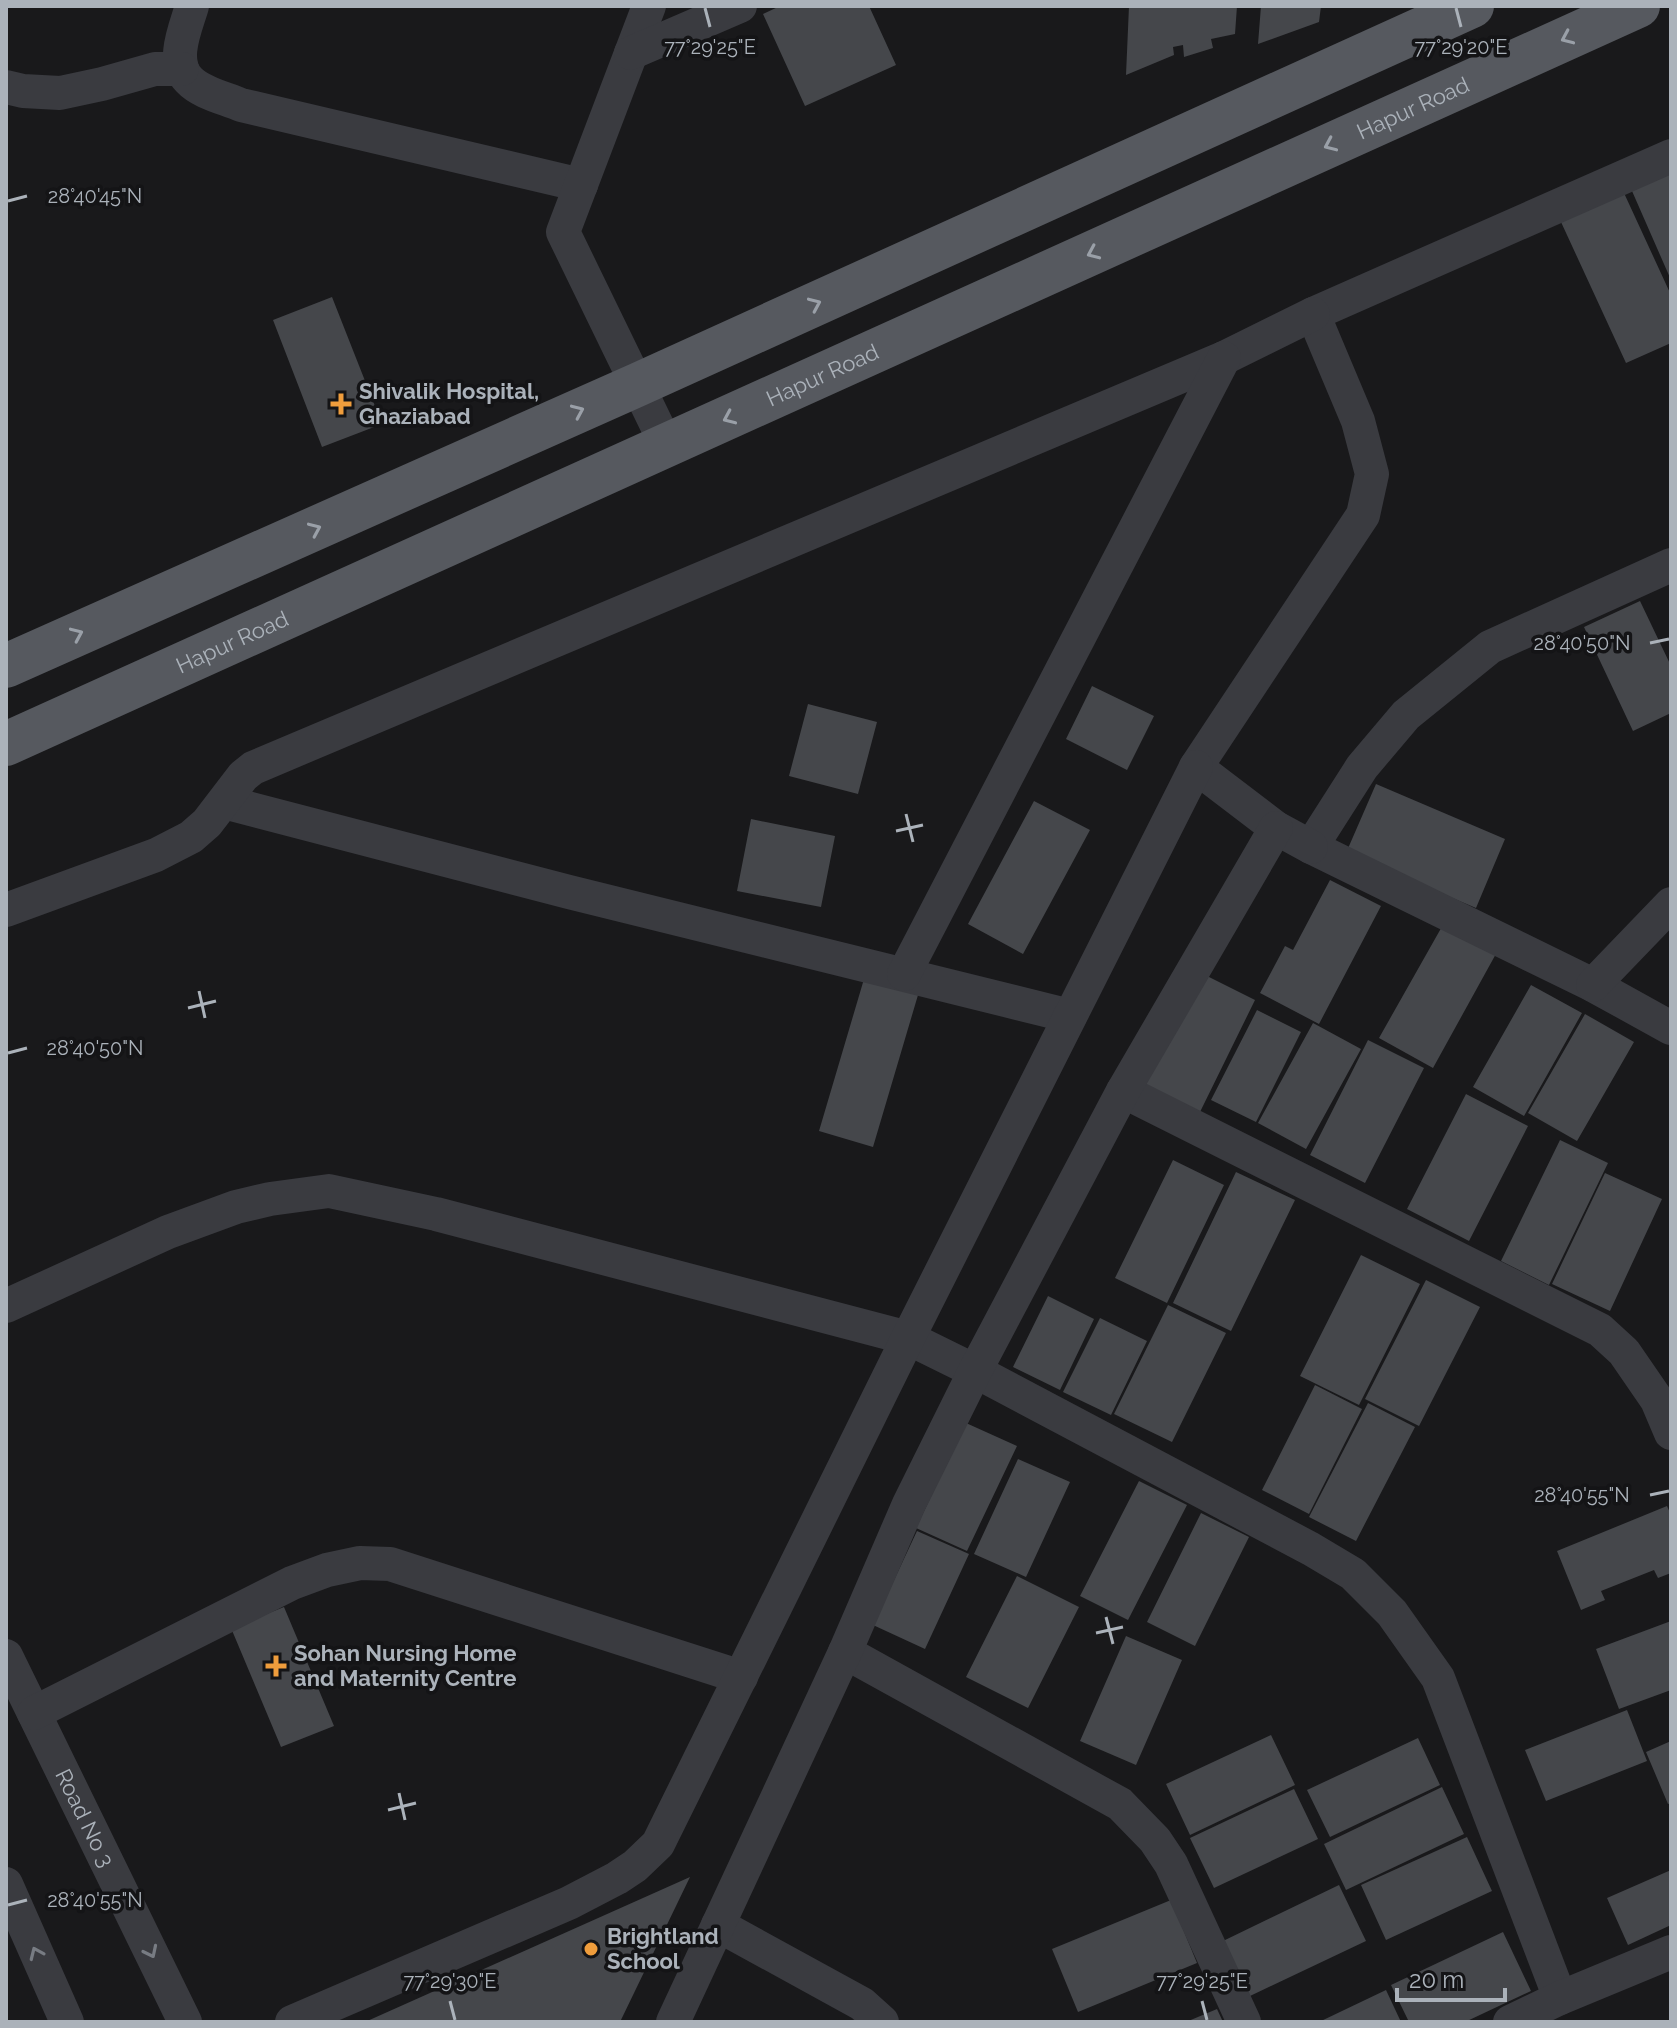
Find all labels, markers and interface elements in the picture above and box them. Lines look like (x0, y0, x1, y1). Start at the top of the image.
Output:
one-way arrow (1560, 28, 1575, 44)
text: 77°29'25"E (664, 35, 756, 59)
text: 77°29'20"E (1415, 35, 1507, 59)
street label: Hapur Road (1353, 71, 1473, 144)
one-way arrow (1324, 136, 1338, 152)
text: 28°40'45"N (48, 184, 142, 208)
one-way arrow (1087, 243, 1101, 259)
one-way arrow (807, 298, 821, 314)
street label: Hapur Road (762, 338, 883, 411)
place label: Shivalik Hospital, Ghaziabad (359, 378, 539, 429)
marker: Shivalik Hospital, Ghaziabad (330, 393, 352, 415)
one-way arrow (570, 405, 584, 421)
one-way arrow (722, 408, 737, 424)
one-way arrow (307, 522, 321, 538)
street label: Hapur Road (172, 605, 292, 678)
one-way arrow (69, 628, 83, 644)
text: 28°40'50"N (1534, 631, 1630, 655)
text: 28°40'50"N (47, 1036, 143, 1060)
text: 28°40'55"N (1534, 1483, 1630, 1507)
place label: Sohan Nursing Home and Maternity Centre (294, 1640, 516, 1691)
marker: Sohan Nursing Home and Maternity Centre (265, 1655, 287, 1677)
street label: Road No 3 (50, 1765, 120, 1871)
text: 28°40'55"N (47, 1888, 143, 1912)
place label: Brightland School (607, 1923, 719, 1974)
marker: Brightland School (582, 1940, 600, 1958)
one-way arrow (141, 1944, 157, 1959)
one-way arrow (30, 1947, 46, 1961)
scale bar (1397, 1952, 1505, 2002)
text: 20 m (1409, 1965, 1464, 1994)
text: 77°29'30"E (403, 1969, 497, 1993)
text: 77°29'25"E (1156, 1969, 1248, 1993)

